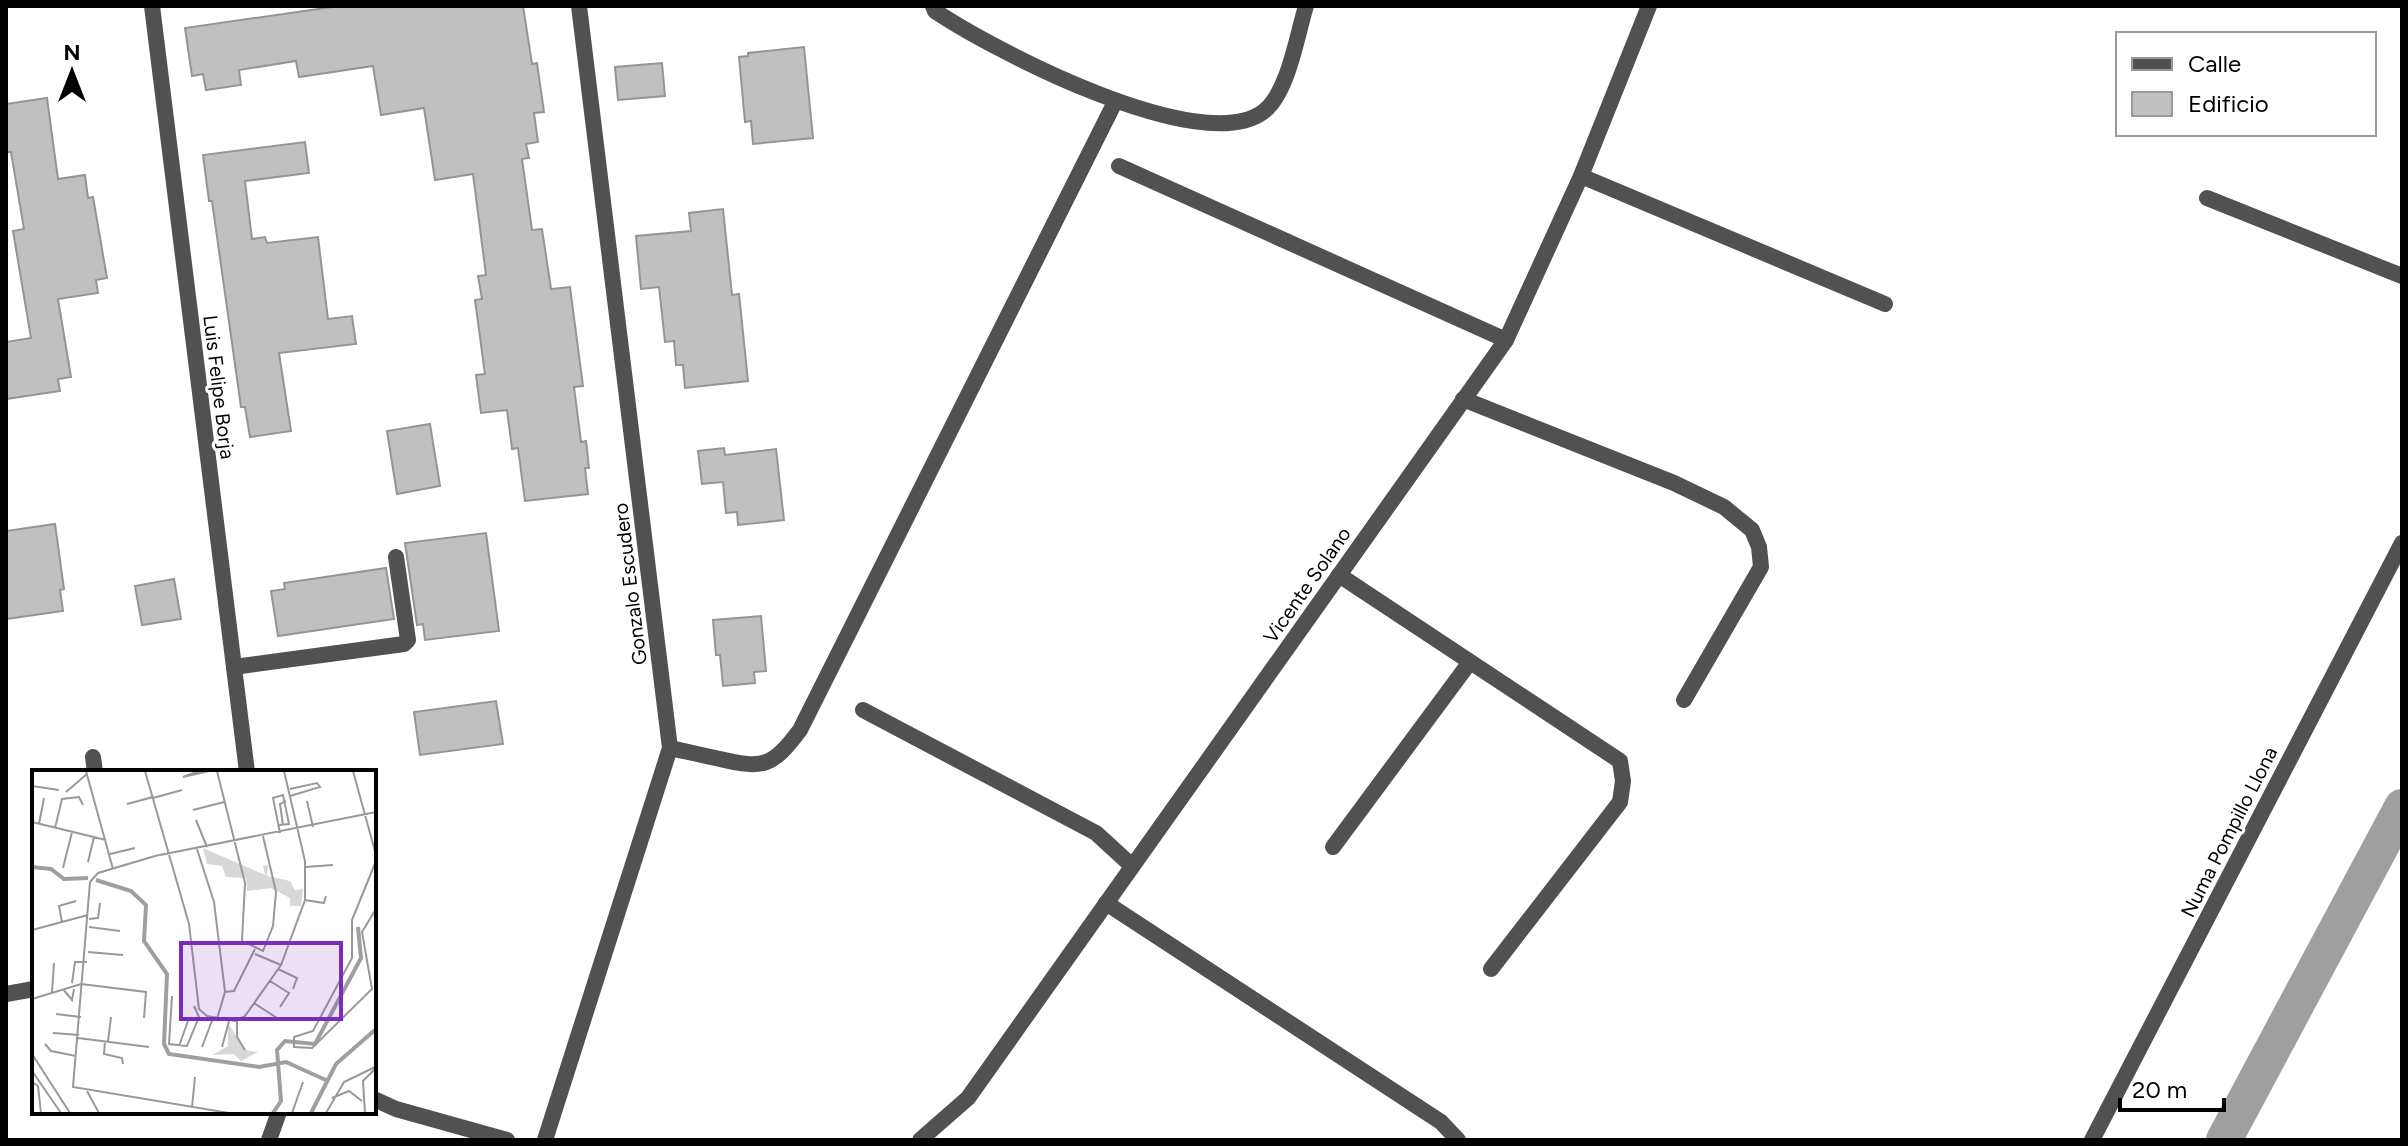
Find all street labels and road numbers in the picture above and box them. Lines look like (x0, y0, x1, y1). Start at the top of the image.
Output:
street label: Luis Felipe Borja (198, 314, 240, 460)
street label: Gonzalo Escudero (608, 502, 652, 666)
street label: Vicente Solano (1258, 522, 1356, 648)
street label: Numa Pompillo Llona (2176, 743, 2282, 921)

